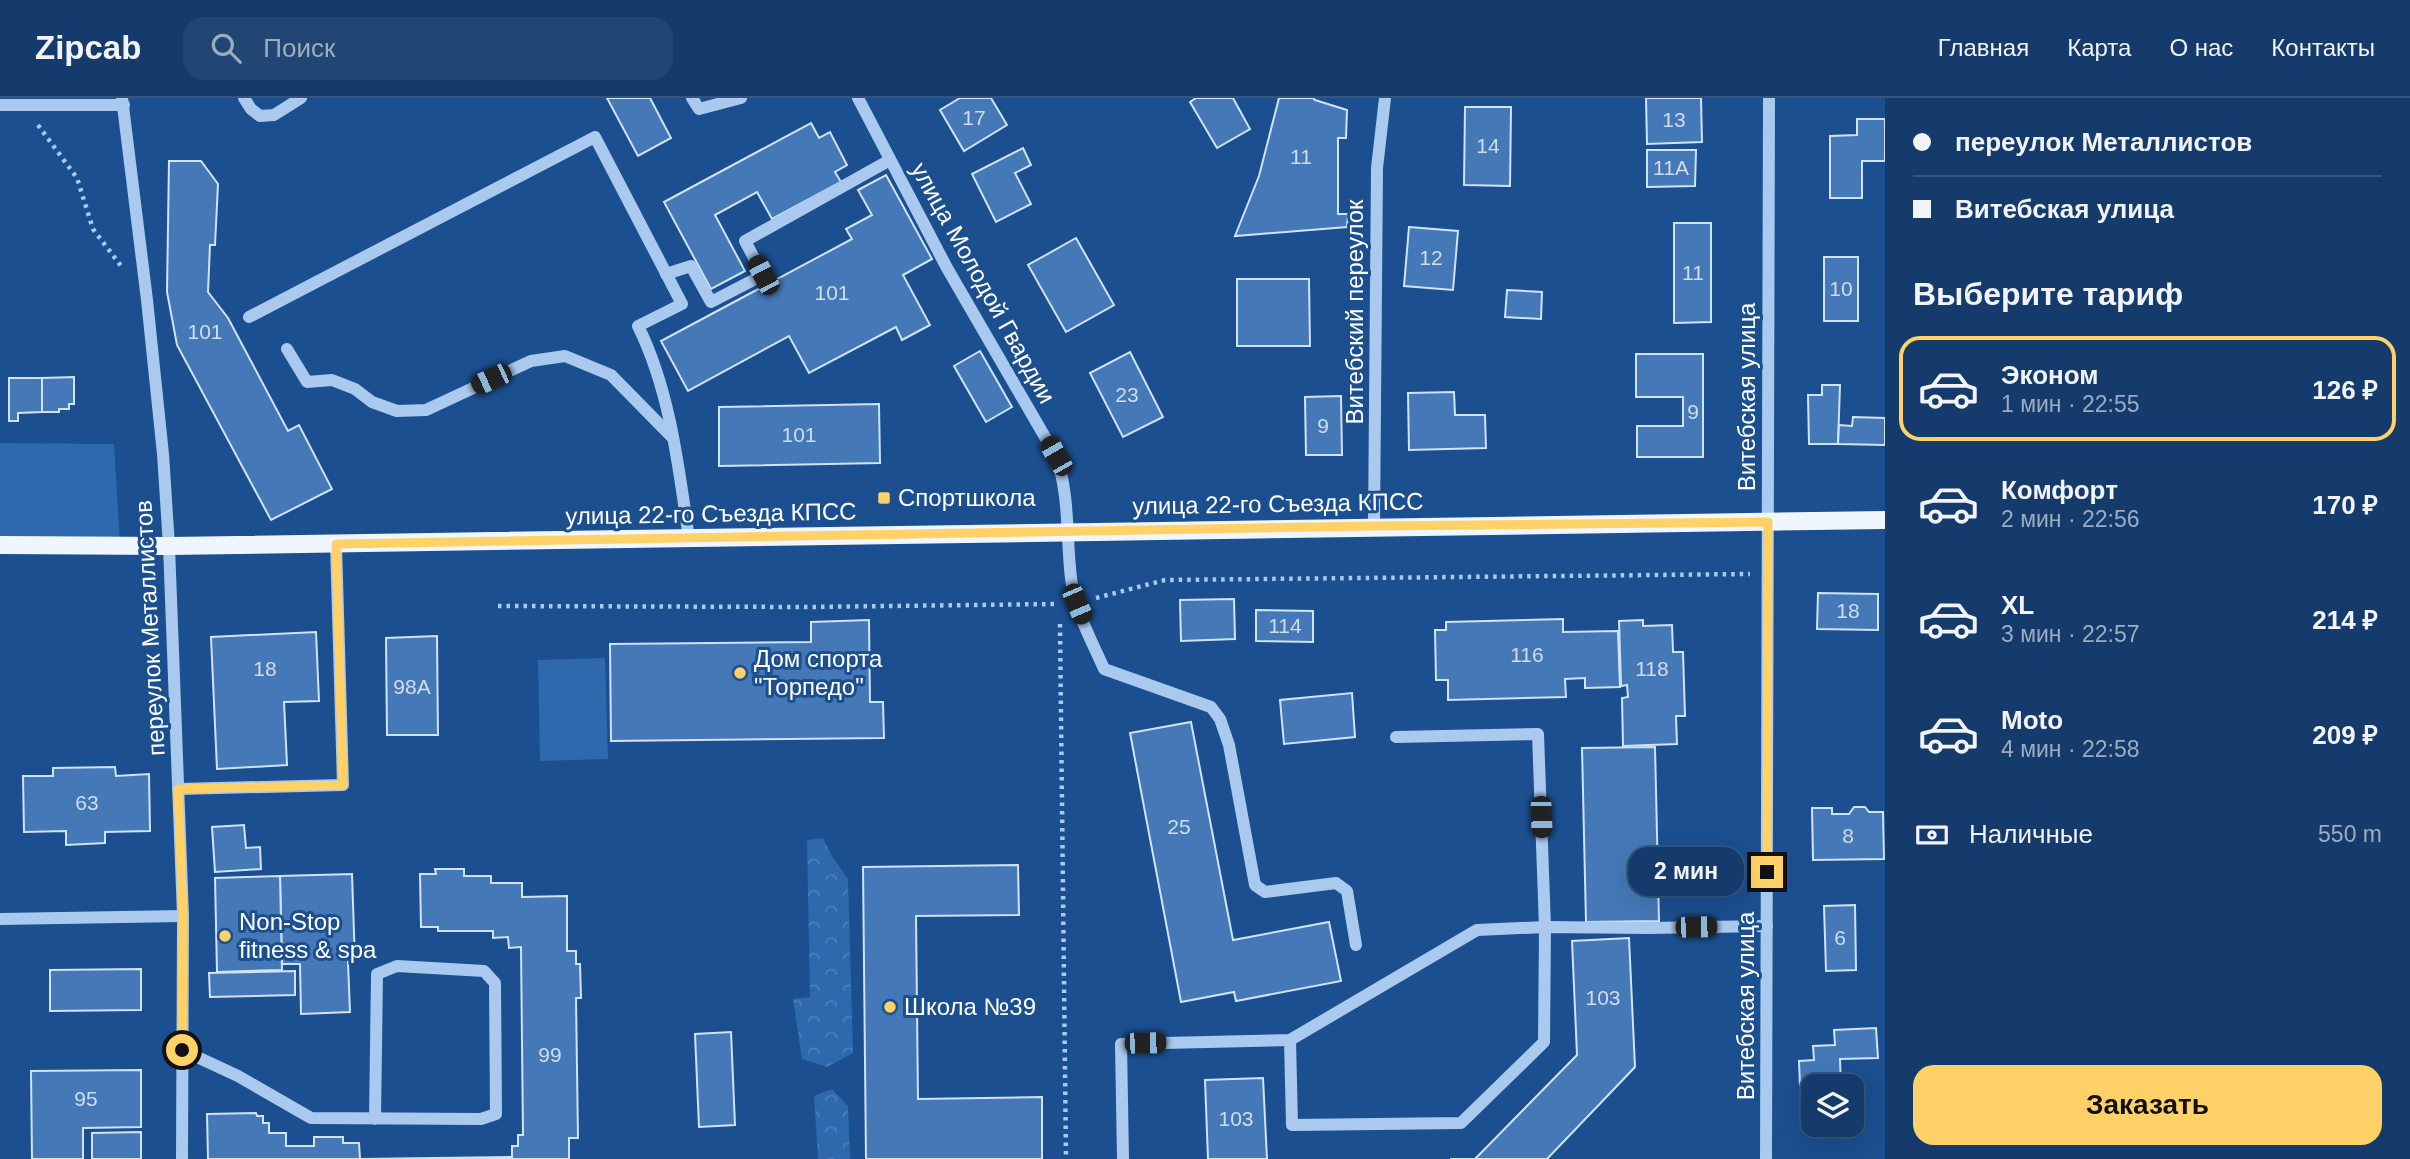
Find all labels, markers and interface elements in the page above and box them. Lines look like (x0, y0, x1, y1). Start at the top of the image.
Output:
search box (183, 17, 673, 80)
text: Zipcab (35, 29, 141, 66)
icon: search (207, 29, 245, 67)
text: Поиск (263, 33, 335, 63)
text: Главная (1938, 34, 2029, 61)
text: Карта (2067, 34, 2131, 61)
text: О нас (2169, 34, 2233, 61)
text: Контакты (2271, 34, 2375, 61)
house number: 17 (962, 106, 986, 129)
house number: 13 (1662, 108, 1686, 131)
text: переулок Металлистов (1955, 127, 2252, 157)
house number: 14 (1476, 134, 1500, 157)
house number: 11 (1290, 145, 1312, 168)
house number: 11А (1653, 156, 1689, 179)
street label: улица Молодой Гвардии (906, 158, 1061, 408)
text: Витебская улица (1955, 194, 2174, 224)
street label: Витебский переулок (1341, 199, 1368, 425)
house number: 12 (1419, 246, 1443, 269)
car (744, 252, 783, 298)
house number: 11 (1682, 261, 1704, 284)
text: Выберите тариф (1913, 276, 2183, 312)
house number: 10 (1829, 277, 1853, 300)
house number: 101 (814, 281, 850, 304)
street label: Витебская улица (1733, 302, 1760, 491)
house number: 101 (187, 320, 223, 343)
icon: car (1917, 357, 1980, 420)
text: Эконом (2001, 360, 2099, 390)
car (468, 361, 515, 397)
text: 126 ₽ (2312, 375, 2378, 405)
house number: 23 (1115, 383, 1139, 406)
text: 1 мин · 22:55 (2001, 391, 2140, 417)
house number: 9 (1687, 400, 1699, 423)
house number: 9 (1317, 414, 1329, 437)
house number: 101 (781, 423, 817, 446)
car (1037, 433, 1076, 479)
icon: car (1917, 472, 1980, 535)
text: Комфорт (2001, 475, 2118, 505)
place label: Спортшкола (898, 484, 1036, 511)
street label: улица 22-го Съезда КПСС (1132, 487, 1424, 520)
marker: Спортшкола (876, 490, 892, 506)
text: 170 ₽ (2312, 490, 2378, 520)
street label: улица 22-го Съезда КПСС (565, 497, 857, 530)
street label: переулок Металлистов (129, 499, 170, 757)
text: 2 мин · 22:56 (2001, 506, 2140, 532)
car (1060, 581, 1095, 627)
icon: car (1917, 587, 1980, 650)
text: XL (2001, 590, 2034, 620)
house number: 18 (1836, 599, 1860, 622)
text: 214 ₽ (2312, 605, 2378, 635)
house number: 114 (1268, 614, 1302, 637)
text: 3 мин · 22:57 (2001, 621, 2140, 647)
house number: 116 (1510, 643, 1544, 666)
place label: Дом спорта "Торпедо" (754, 645, 883, 700)
house number: 18 (253, 657, 277, 680)
house number: 118 (1635, 657, 1669, 680)
marker: Дом спорта "Торпедо" (732, 665, 748, 681)
house number: 98А (393, 675, 431, 698)
icon: car (1917, 702, 1980, 765)
text: Moto (2001, 705, 2063, 735)
text: 209 ₽ (2312, 720, 2378, 750)
text: 4 мин · 22:58 (2001, 736, 2140, 762)
house number: 63 (75, 791, 99, 814)
car (1530, 796, 1553, 838)
house number: 25 (1167, 815, 1191, 838)
icon: cash (1913, 816, 1951, 854)
text: Наличные (1969, 819, 2093, 849)
text: 550 m (2318, 821, 2382, 847)
house number: 8 (1842, 824, 1854, 847)
callout: 2 мин (1627, 848, 1742, 896)
route end (1751, 856, 1783, 888)
text: 2 мин (1654, 858, 1718, 884)
place label: Non-Stop fitness & spa (239, 908, 377, 963)
street label: Витебская улица (1732, 911, 1759, 1100)
car (1675, 916, 1718, 938)
house number: 6 (1834, 926, 1846, 949)
marker: Non-Stop fitness & spa (217, 928, 233, 944)
house number: 103 (1585, 986, 1621, 1009)
place label: Школа №39 (904, 993, 1036, 1020)
marker: Школа №39 (882, 999, 898, 1015)
car (1124, 1032, 1167, 1054)
route start (166, 1034, 198, 1066)
house number: 99 (538, 1043, 562, 1066)
button: Заказать (1913, 1065, 2382, 1145)
map controls (1801, 1074, 1864, 1137)
button: layers (1801, 1074, 1864, 1137)
house number: 95 (74, 1087, 98, 1110)
house number: 103 (1218, 1107, 1254, 1130)

